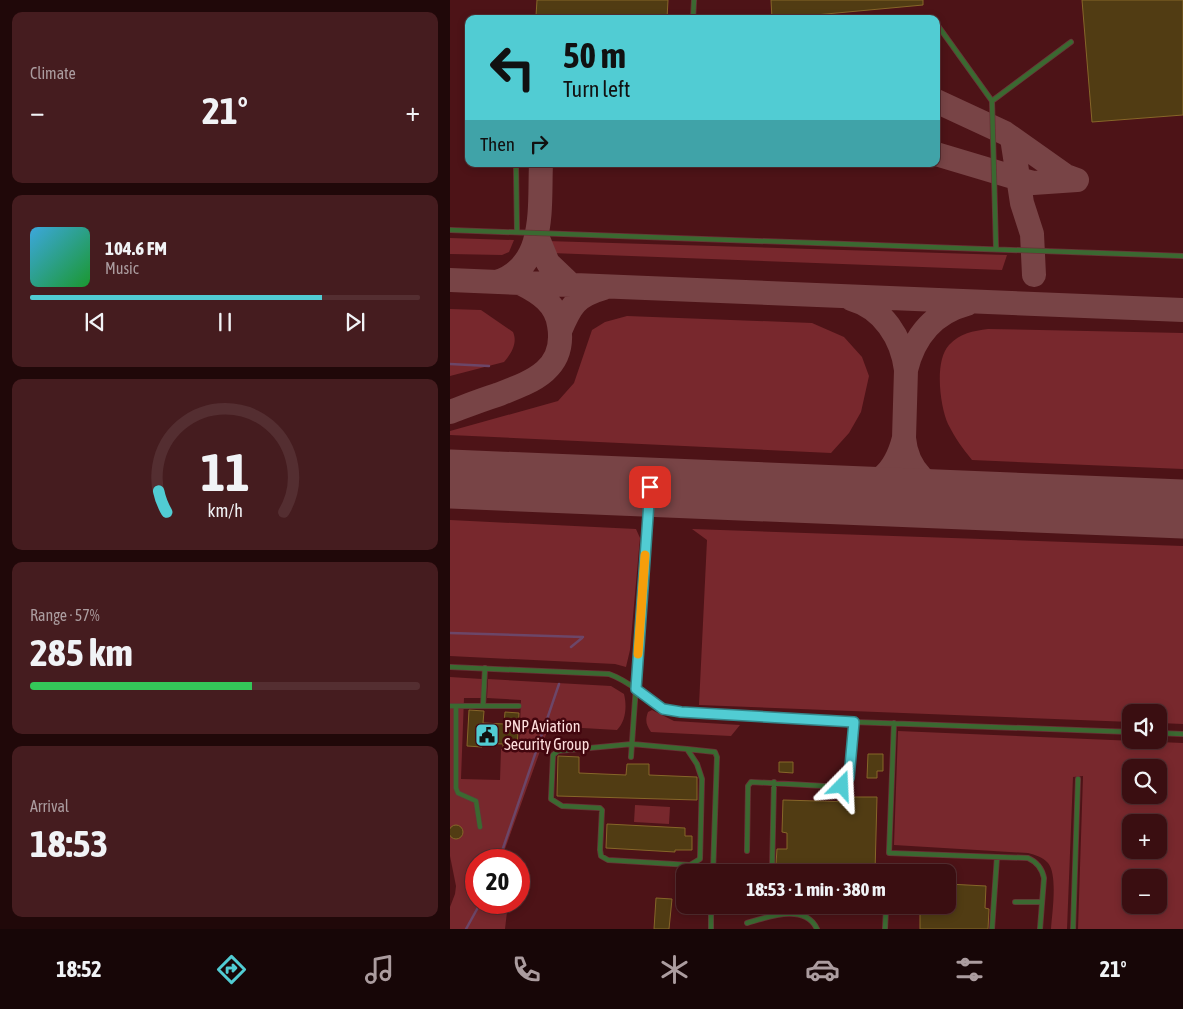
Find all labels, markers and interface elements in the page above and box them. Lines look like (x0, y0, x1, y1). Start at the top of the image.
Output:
icon: left (480, 35, 545, 100)
text: 50 m (563, 35, 626, 75)
text: Climate (30, 64, 76, 82)
text: Turn left (563, 76, 630, 102)
text: 21° (202, 89, 248, 132)
text: − (30, 95, 45, 127)
text: + (405, 95, 420, 127)
icon: right (525, 130, 553, 158)
text: Then (480, 133, 515, 155)
text: 104.6 FM (105, 237, 167, 259)
text: Music (105, 259, 139, 277)
icon: previous (81, 308, 109, 336)
icon: pause (211, 308, 239, 336)
icon: next (341, 308, 369, 336)
text: 11 (201, 442, 249, 502)
pin (629, 466, 671, 508)
icon: arrive (636, 473, 664, 501)
text: km/h (207, 500, 243, 521)
text: Range · 57% (30, 606, 100, 624)
text: 285 km (30, 631, 133, 674)
map controls (1122, 704, 1167, 914)
button: sound (1122, 704, 1167, 749)
place label: PNP Aviation Security Group (504, 717, 589, 754)
public building icon: PNP Aviation Security Group (474, 722, 500, 748)
position arrow (815, 759, 867, 811)
button: search (1122, 759, 1167, 804)
text: Arrival (30, 797, 69, 815)
button: + (1122, 814, 1167, 859)
text: 18:53 (30, 822, 108, 865)
speed limit sign: 20 (465, 849, 530, 914)
button: − (1122, 869, 1167, 914)
text: 18:53 · 1 min · 380 m (746, 878, 886, 900)
icon: directions (214, 952, 249, 987)
icon: music (362, 952, 397, 987)
icon: phone (509, 952, 544, 987)
icon: climate (657, 952, 692, 987)
icon: car (805, 952, 840, 987)
icon: filters (952, 952, 987, 987)
text: 18:52 (56, 956, 102, 982)
text: 21° (1100, 956, 1127, 982)

